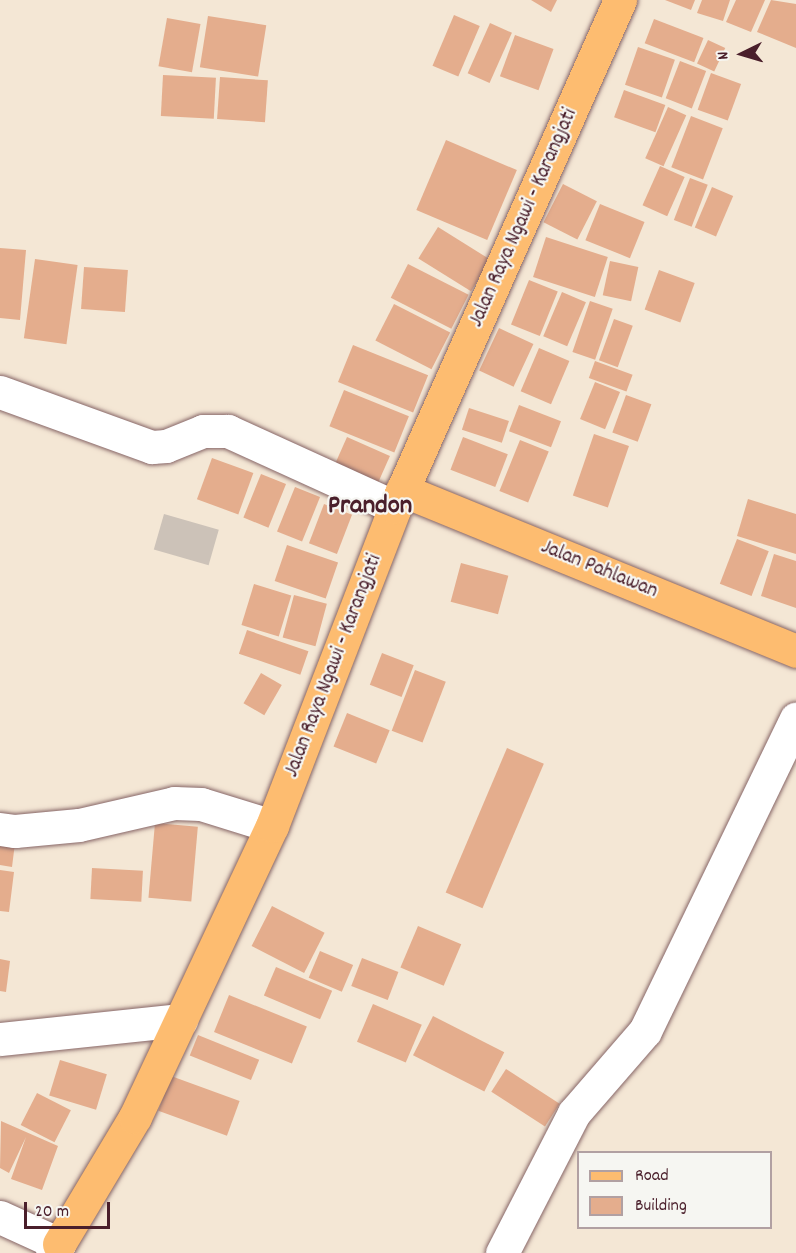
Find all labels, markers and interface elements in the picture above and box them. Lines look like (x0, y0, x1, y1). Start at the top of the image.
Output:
north arrow (712, 24, 772, 84)
text: N (712, 51, 735, 61)
street label: Jalan Raya Ngawi - Karangjati (464, 105, 584, 331)
district label: Prandon (328, 491, 412, 523)
street label: Jalan Pahlawan (537, 535, 661, 605)
street label: Jalan Raya Ngawi - Karangjati (280, 551, 388, 781)
legend (577, 1151, 772, 1229)
text: Road (635, 1164, 669, 1189)
scale bar (27, 1190, 112, 1228)
text: Building (635, 1194, 687, 1219)
text: 20 m (35, 1200, 69, 1225)

